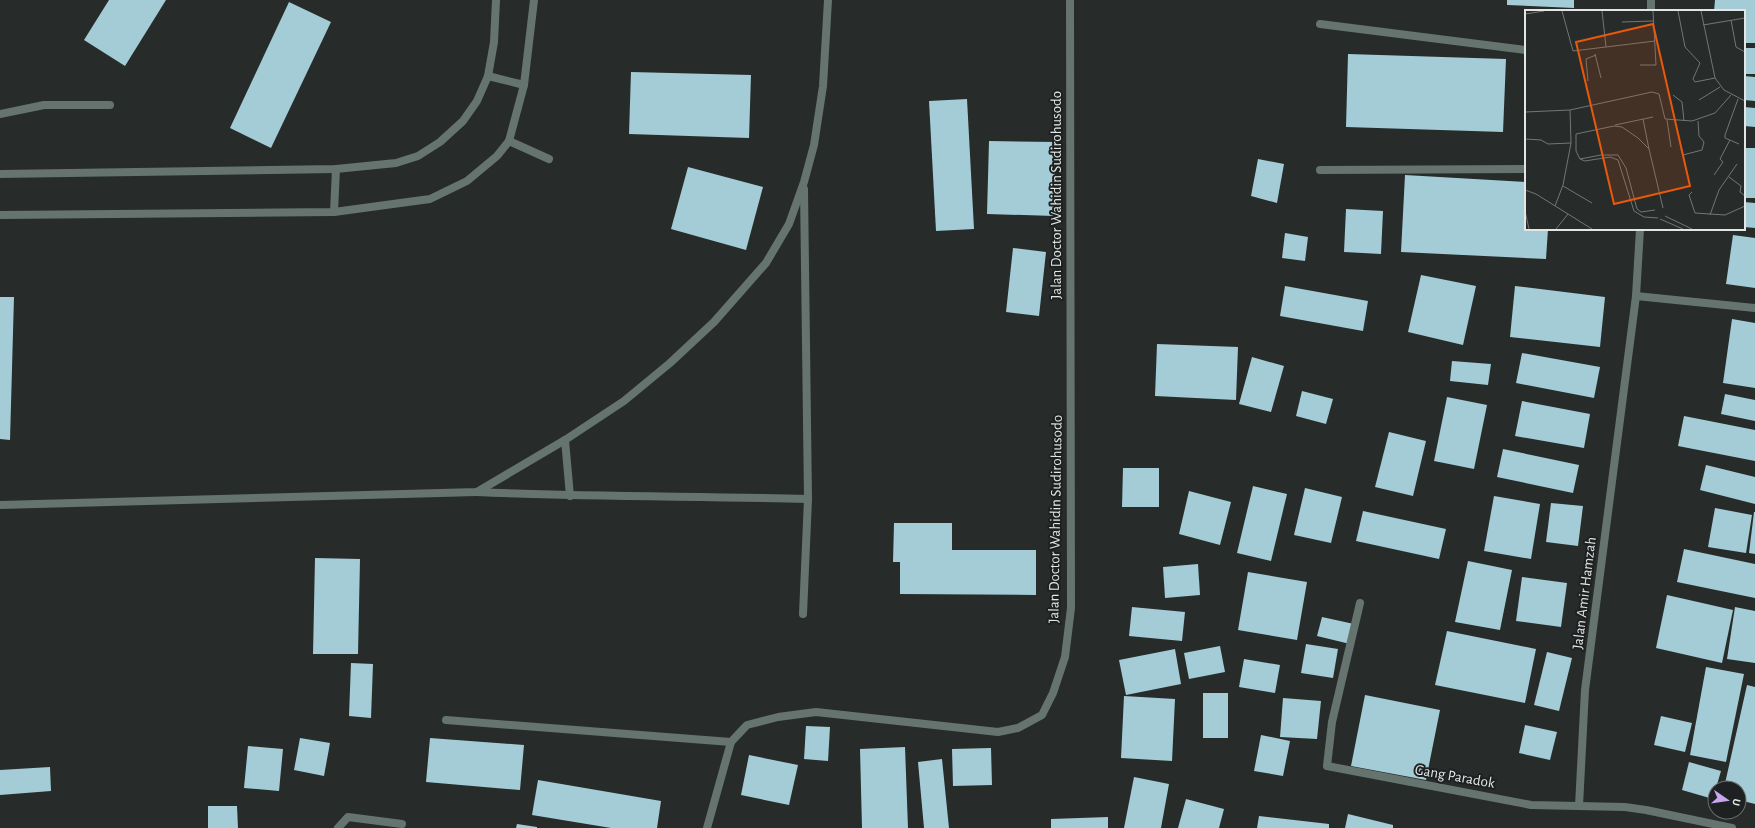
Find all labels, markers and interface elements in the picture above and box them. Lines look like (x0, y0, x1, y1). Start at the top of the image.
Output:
inset map (1525, 10, 1745, 230)
street label: Jalan Doctor Wahidin Sudirohusodo (1049, 91, 1064, 299)
street label: Jalan Doctor Wahidin Sudirohusodo (1046, 415, 1065, 623)
street label: Jalan Amir Hamzah (1570, 536, 1599, 650)
street label: Gang Paradok (1414, 762, 1496, 791)
north arrow (1707, 780, 1747, 820)
text: U (1730, 797, 1742, 807)

